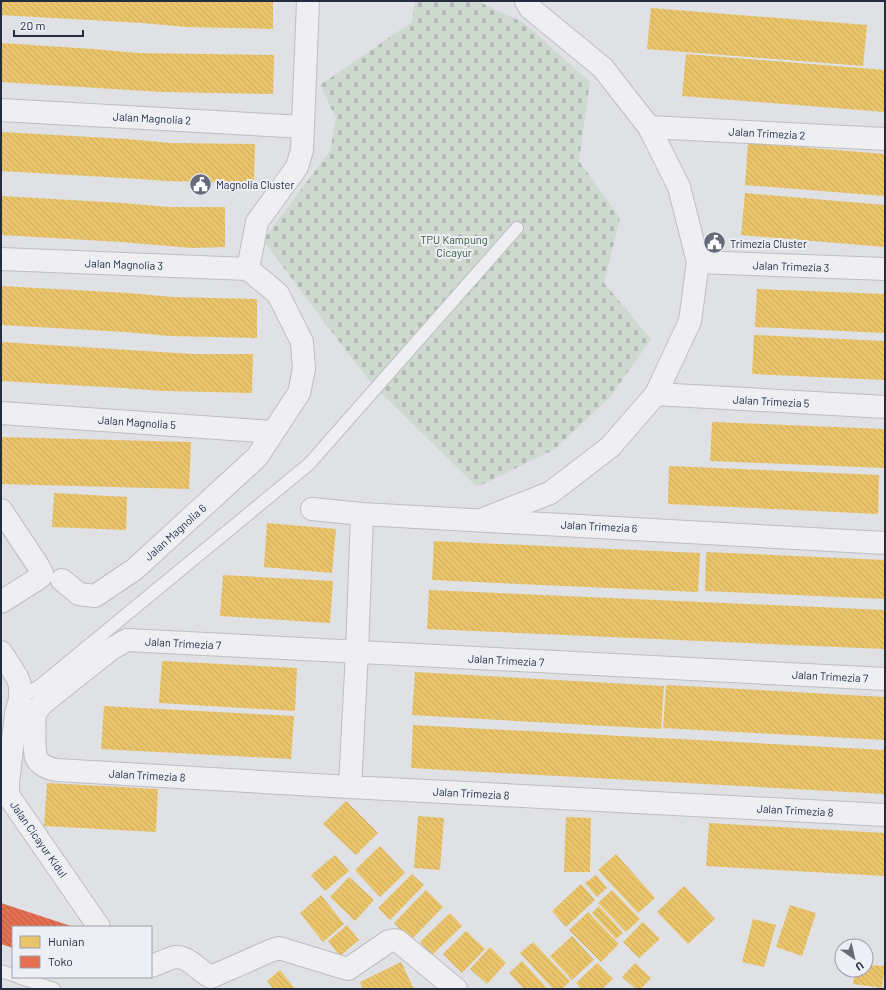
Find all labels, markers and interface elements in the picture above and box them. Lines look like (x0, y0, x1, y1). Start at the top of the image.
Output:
scale bar (14, 12, 83, 38)
text: 20 m (20, 18, 46, 32)
street label: Jalan Magnolia 2 (112, 109, 192, 127)
street label: Jalan Trimezia 2 (728, 124, 806, 142)
public building icon: Magnolia Cluster (187, 171, 213, 197)
place label: Magnolia Cluster (216, 178, 294, 191)
public building icon: Trimezia Cluster (702, 230, 728, 256)
park label: TPU Kampung Cicayur (420, 233, 488, 259)
place label: Trimezia Cluster (730, 237, 807, 250)
street label: Jalan Magnolia 3 (85, 256, 163, 272)
street label: Jalan Trimezia 3 (752, 258, 830, 274)
street label: Jalan Trimezia 5 (732, 392, 810, 410)
street label: Jalan Magnolia 5 (98, 413, 177, 431)
street label: Jalan Magnolia 6 (142, 501, 209, 563)
street label: Jalan Trimezia 6 (560, 517, 638, 535)
street label: Jalan Trimezia 7 (145, 635, 221, 651)
street label: Jalan Trimezia 7 (468, 652, 544, 668)
street label: Jalan Trimezia 7 (792, 668, 868, 684)
street label: Jalan Trimezia 8 (108, 766, 186, 784)
street label: Jalan Trimezia 8 (432, 784, 510, 802)
street label: Jalan Cicayur Kidul (8, 798, 70, 880)
street label: Jalan Trimezia 8 (756, 801, 834, 819)
legend (12, 926, 152, 978)
text: Hunian (48, 934, 84, 948)
north arrow (834, 938, 874, 978)
text: Toko (48, 954, 73, 968)
text: U (853, 959, 866, 974)

